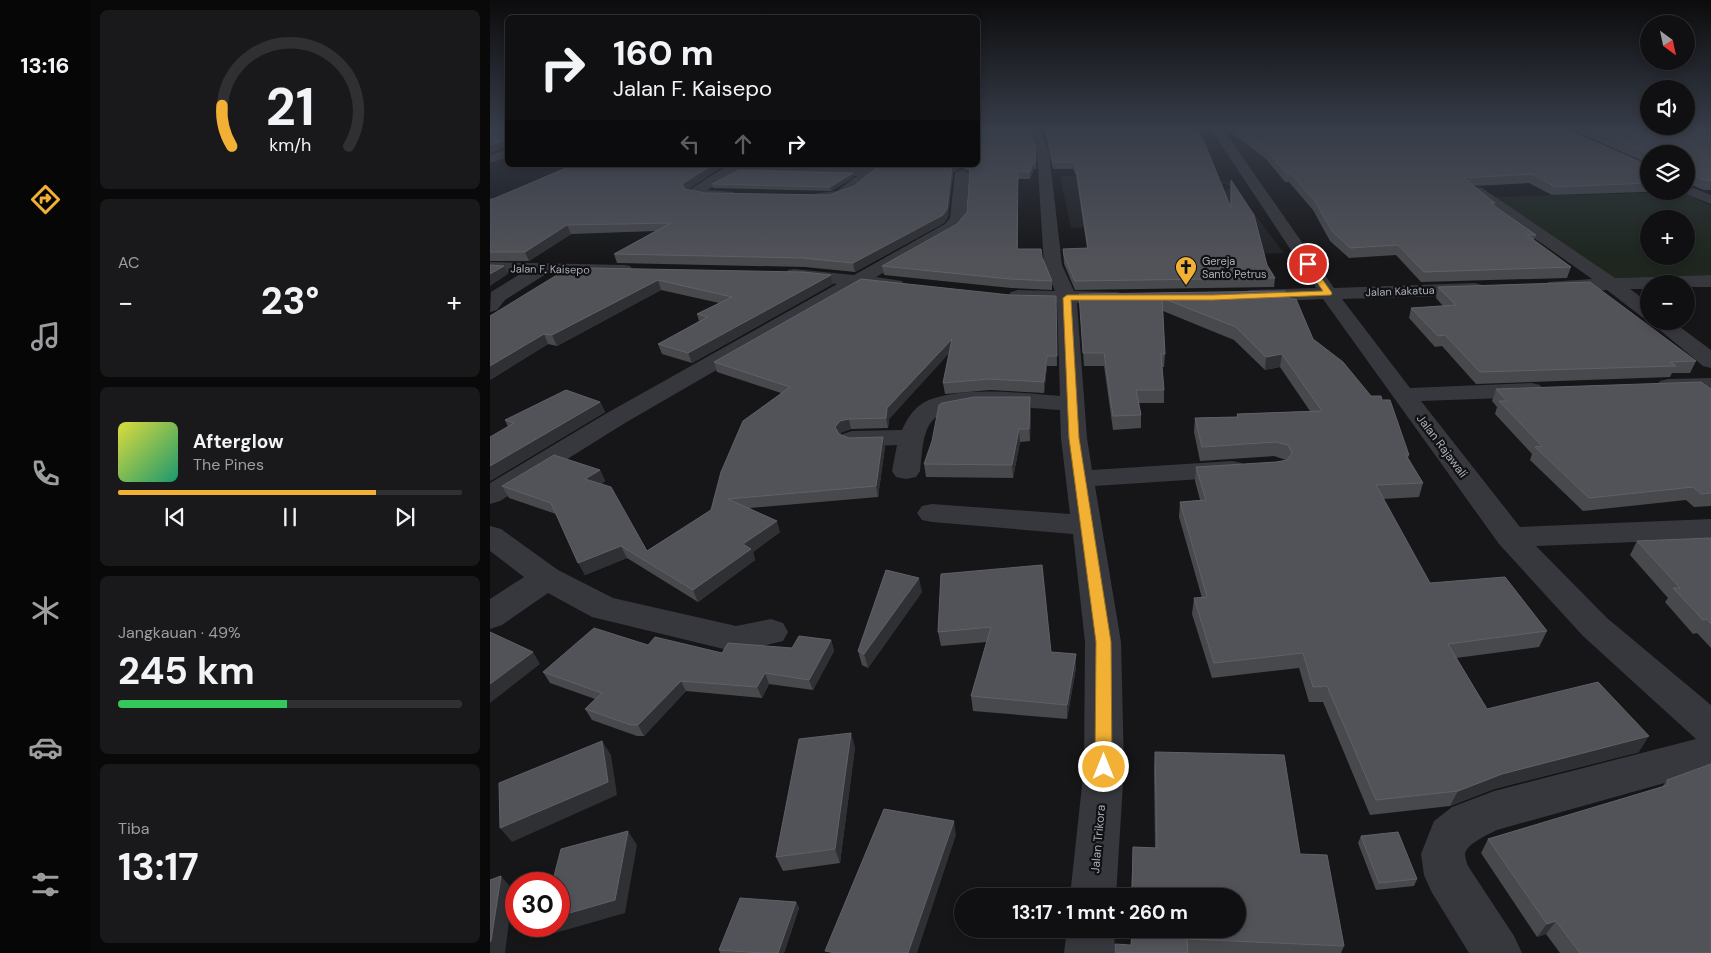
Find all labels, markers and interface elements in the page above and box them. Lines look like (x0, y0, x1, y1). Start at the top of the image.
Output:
north arrow (1640, 15, 1695, 70)
map controls (1640, 15, 1695, 330)
text: 160 m (613, 30, 714, 76)
icon: right (530, 35, 595, 100)
text: 13:16 (21, 51, 69, 80)
text: 21 (266, 73, 314, 141)
text: Jalan F. Kaisepo (613, 74, 772, 103)
button: sound (1640, 80, 1695, 135)
icon: left (676, 130, 704, 158)
icon: ahead (729, 130, 757, 158)
icon: right (782, 130, 810, 158)
text: km/h (269, 133, 311, 157)
button: layers (1640, 145, 1695, 200)
icon: directions (28, 182, 63, 217)
button: + (1640, 210, 1695, 265)
pin (1287, 243, 1329, 285)
icon: arrive (1294, 250, 1322, 278)
text: AC (118, 252, 139, 273)
place label: Gereja Santo Petrus (1202, 254, 1267, 281)
church icon: Gereja Santo Petrus (1174, 255, 1198, 286)
street label: Jalan F. Kaisepo (510, 261, 590, 277)
button: − (1640, 275, 1695, 330)
text: 23° (261, 276, 319, 326)
street label: Jalan Kakatua (1365, 283, 1435, 299)
text: − (118, 284, 133, 321)
text: + (447, 284, 462, 321)
icon: music (28, 319, 63, 354)
street label: Jalan Rajawali (1413, 411, 1471, 481)
text: Afterglow (193, 429, 284, 454)
text: The Pines (193, 454, 264, 475)
icon: phone (28, 456, 63, 491)
icon: previous (161, 503, 189, 531)
icon: pause (276, 503, 304, 531)
icon: next (391, 503, 419, 531)
icon: climate (28, 593, 63, 628)
text: Jangkauan · 49% (118, 622, 241, 643)
text: 245 km (118, 646, 255, 696)
icon: car (28, 730, 63, 765)
position arrow (1077, 740, 1129, 792)
street label: Jalan Trikora (1087, 804, 1109, 874)
text: Tiba (118, 818, 150, 839)
text: 13:17 (118, 842, 199, 892)
icon: filters (28, 867, 63, 902)
speed limit sign: 30 (505, 872, 570, 937)
text: 13:17 · 1 mnt · 260 m (1012, 900, 1188, 925)

